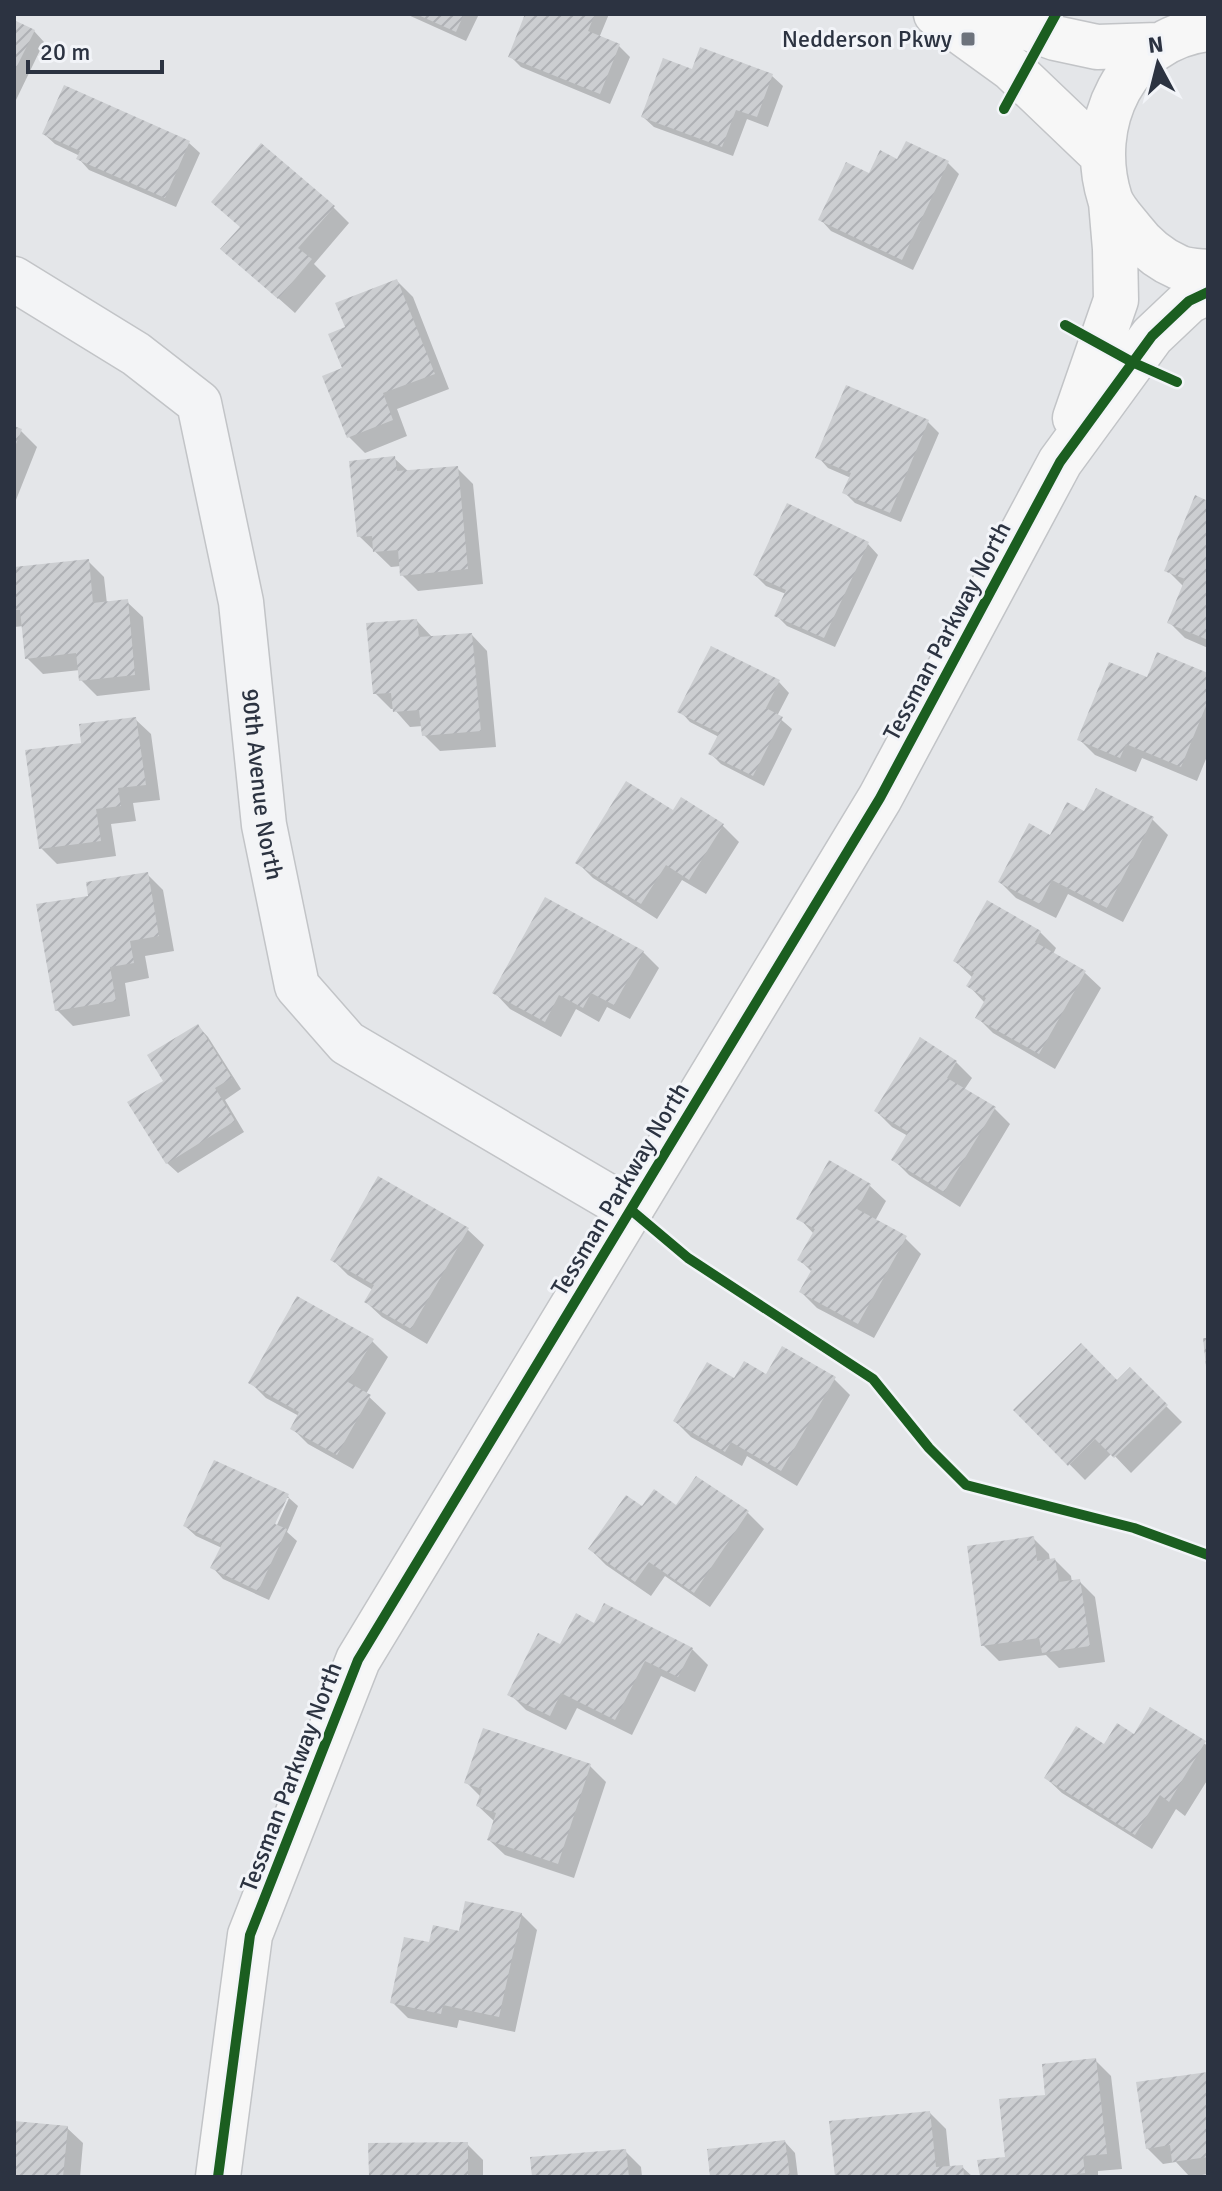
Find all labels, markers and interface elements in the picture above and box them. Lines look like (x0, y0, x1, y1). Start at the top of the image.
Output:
scale bar (28, 24, 162, 74)
place label: Nedderson Pkwy (782, 24, 952, 54)
north arrow (1118, 24, 1198, 104)
marker: Nedderson Pkwy (959, 30, 977, 48)
text: N (1146, 30, 1165, 59)
text: 20 m (40, 37, 90, 67)
street label: Tessman Parkway North (877, 516, 1017, 746)
street label: 90th Avenue North (235, 687, 290, 883)
street label: Tessman Parkway North (544, 1077, 696, 1301)
street label: Tessman Parkway North (233, 1658, 349, 1896)

